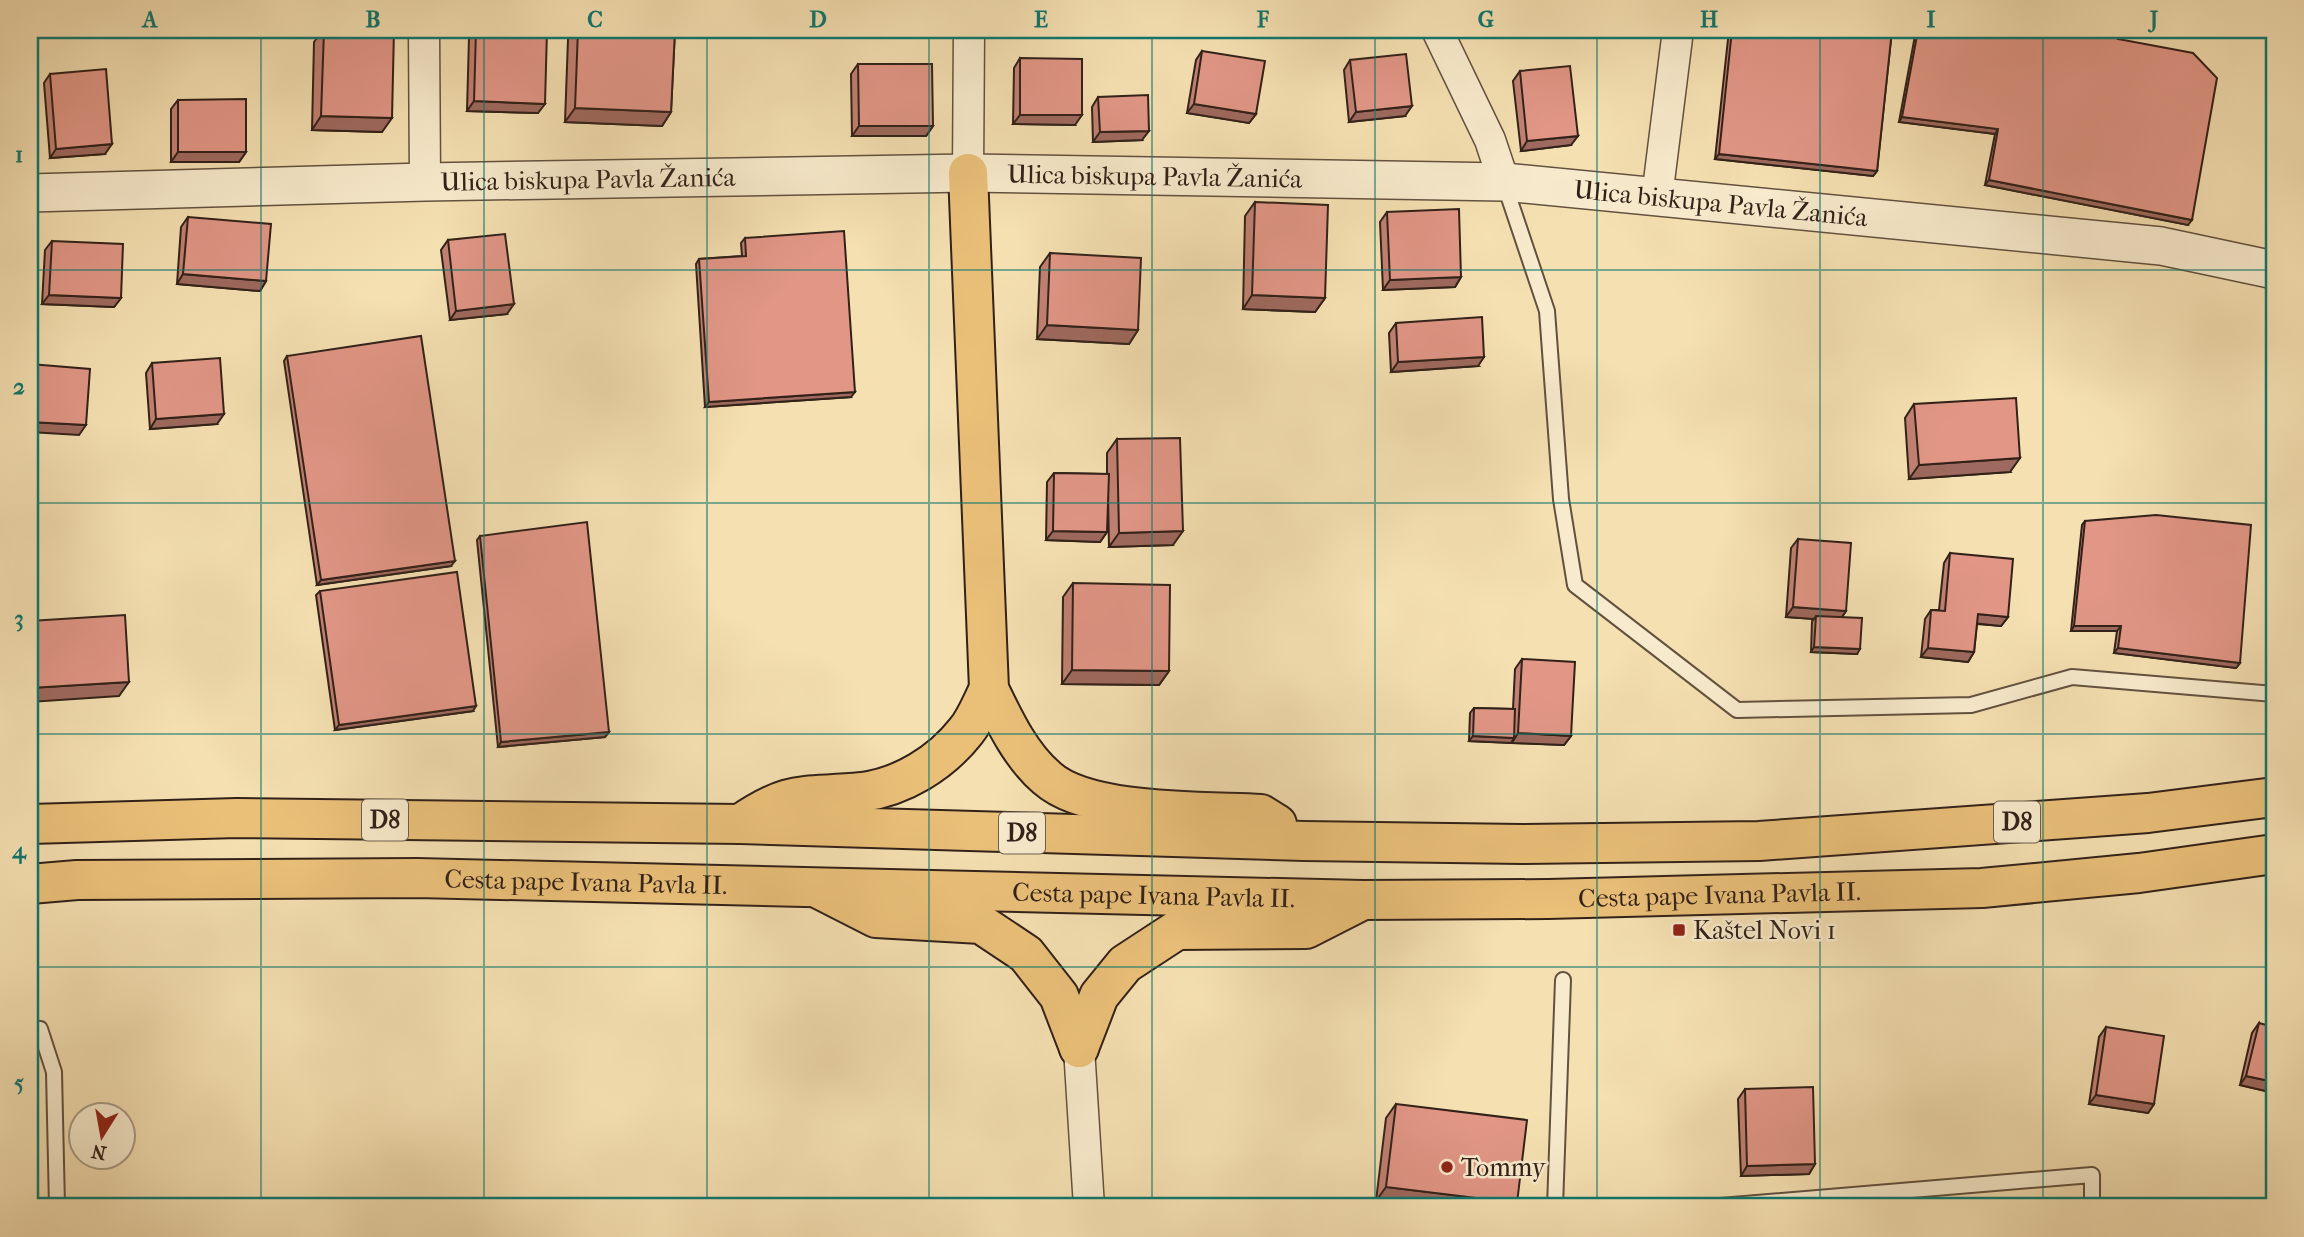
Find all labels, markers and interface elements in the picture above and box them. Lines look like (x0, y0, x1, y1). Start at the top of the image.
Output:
text: A (141, 6, 159, 33)
text: B (366, 6, 381, 33)
text: C (587, 6, 603, 33)
text: D (809, 6, 827, 33)
text: E (1034, 6, 1048, 33)
text: F (1256, 6, 1270, 33)
text: G (1478, 6, 1494, 33)
text: H (1700, 6, 1718, 33)
text: I (1927, 6, 1936, 33)
text: J (2148, 6, 2159, 33)
text: 1 (15, 141, 23, 168)
street label: Ulica biskupa Pavla Žanića (1007, 158, 1303, 194)
street label: Ulica biskupa Pavla Žanića (440, 161, 737, 197)
street label: Ulica biskupa Pavla Žanića (1572, 173, 1870, 233)
text: 2 (13, 373, 25, 400)
text: 3 (14, 605, 24, 632)
road number: D8 (362, 800, 408, 840)
road number: D8 (1994, 802, 2040, 842)
road number: D8 (999, 812, 1045, 854)
text: 4 (11, 837, 27, 864)
street label: Cesta pape Ivana Pavla II. (444, 863, 728, 901)
street label: Cesta pape Ivana Pavla II. (1012, 876, 1295, 914)
street label: Cesta pape Ivana Pavla II. (1578, 876, 1861, 914)
place label: Kaštel Novi 1 (1693, 915, 1836, 946)
marker: Kaštel Novi 1 (1671, 922, 1687, 938)
text: 5 (14, 1069, 24, 1096)
north arrow (66, 1100, 136, 1170)
text: N (89, 1139, 108, 1164)
place label: Tommy (1461, 1152, 1547, 1183)
marker: Tommy (1439, 1159, 1455, 1175)

